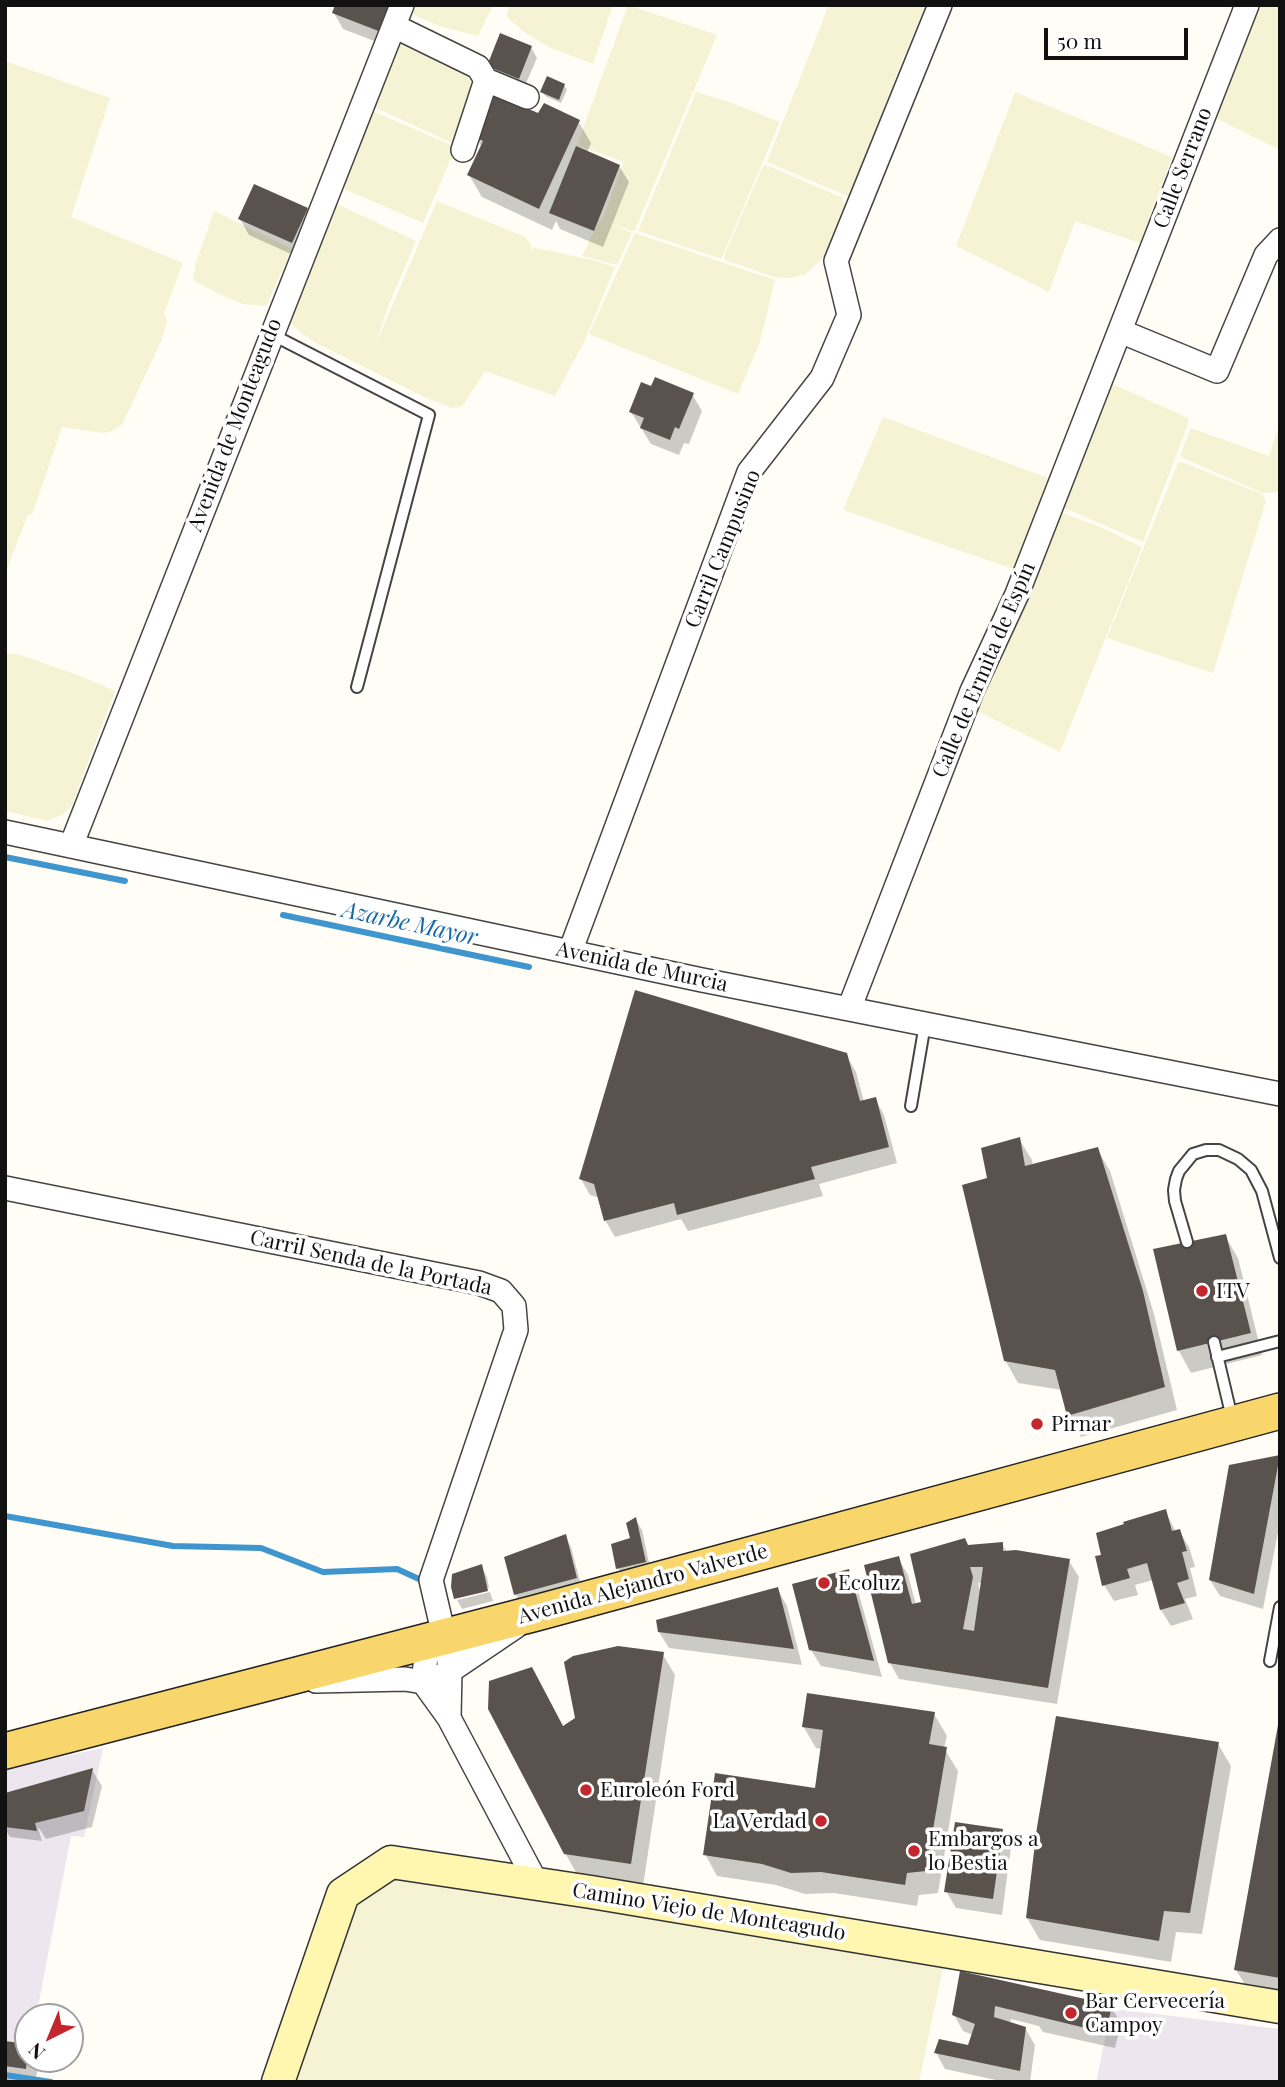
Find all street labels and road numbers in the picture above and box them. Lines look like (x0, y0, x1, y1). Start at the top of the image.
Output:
street label: Calle Serrano (1148, 104, 1218, 232)
street label: Avenida de Monteagudo (183, 315, 287, 535)
street label: Carril Campusino (680, 466, 766, 632)
street label: Calle de Ermita de Espín (927, 558, 1041, 782)
street label: Avenida de Murcia (554, 937, 730, 997)
street label: Carril Senda de la Portada (248, 1225, 494, 1301)
street label: Avenida Alejandro Valverde (515, 1539, 771, 1629)
street label: Camino Viejo de Monteagudo (571, 1878, 847, 1946)

